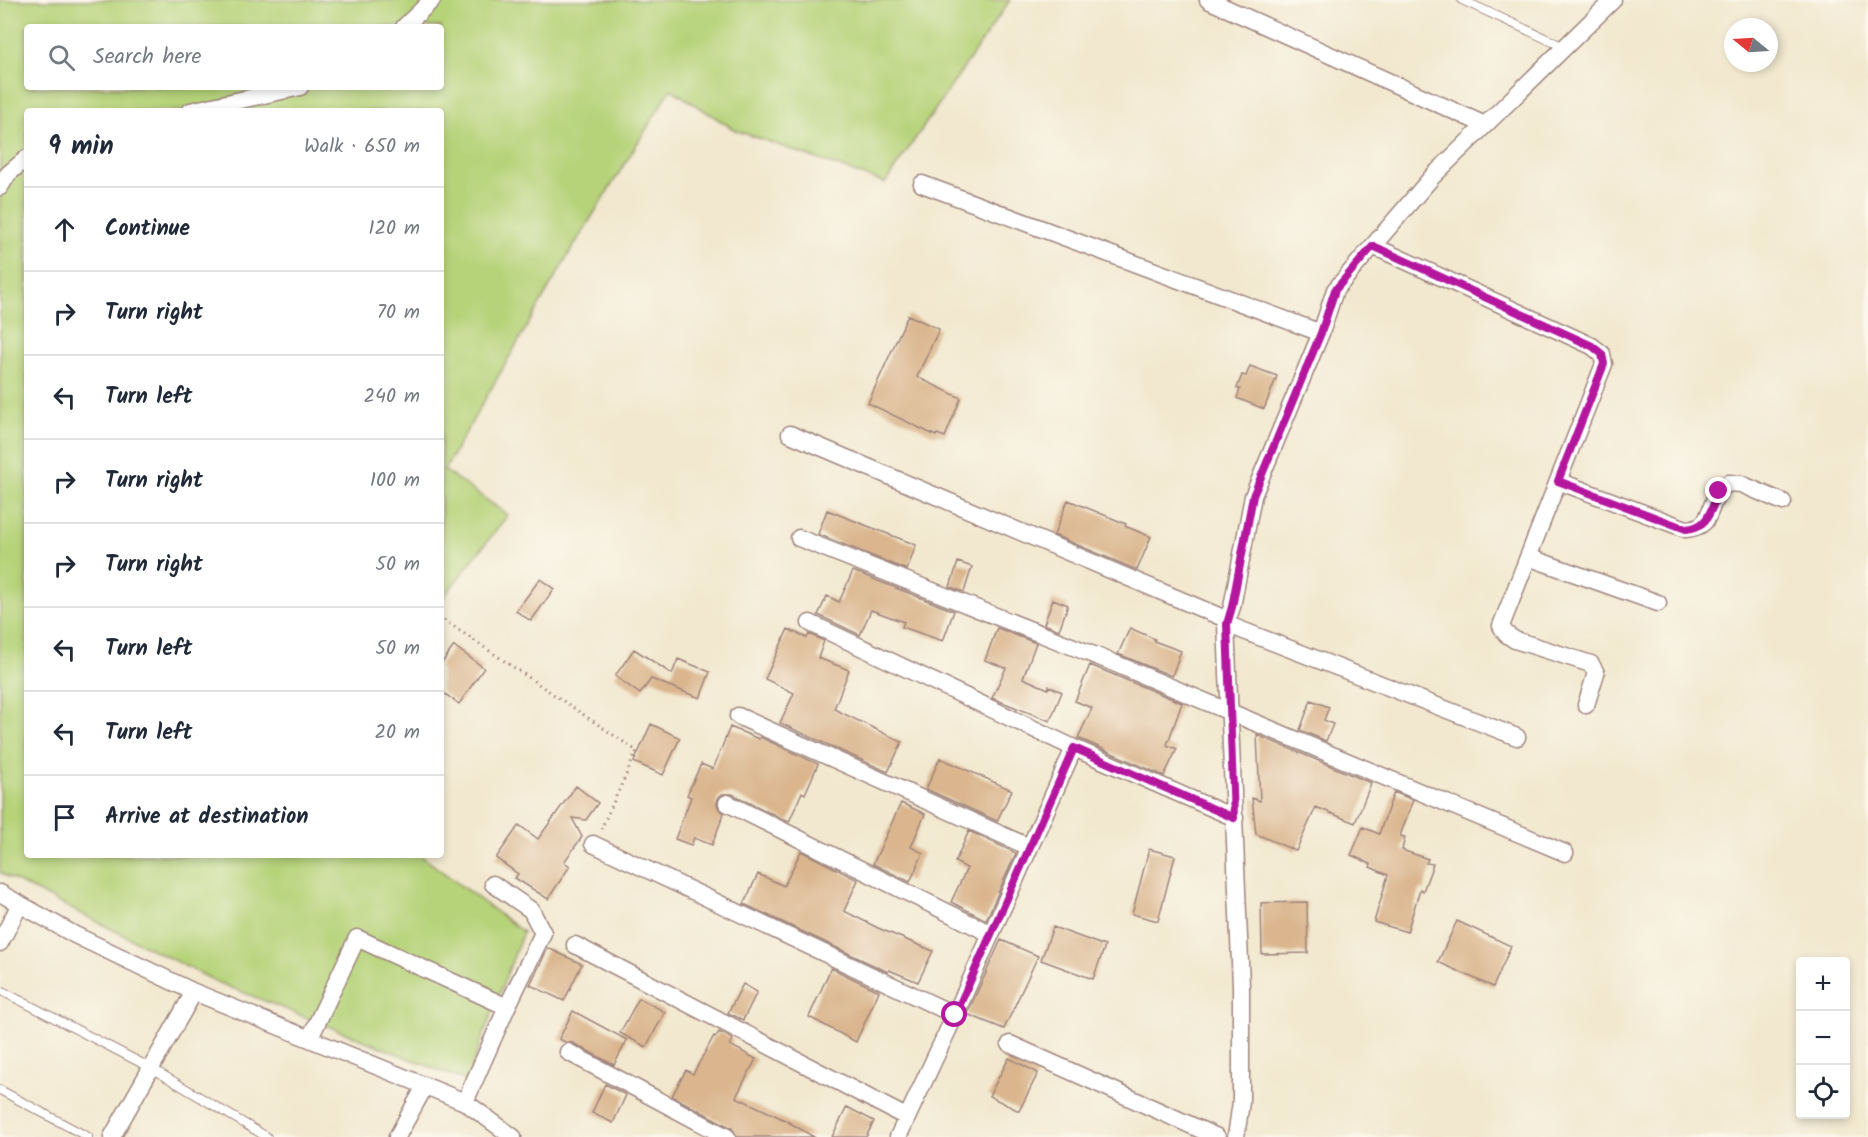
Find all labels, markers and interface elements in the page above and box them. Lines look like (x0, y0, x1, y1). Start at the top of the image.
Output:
north arrow (1724, 18, 1778, 72)
search box (24, 24, 444, 90)
text: Search here (93, 40, 201, 75)
icon: search (45, 41, 78, 74)
text: 9 min (48, 126, 114, 168)
text: Walk · 650 m (304, 131, 420, 163)
text: Continue (105, 212, 190, 247)
icon: ahead (48, 213, 81, 246)
text: 120 m (368, 213, 420, 245)
text: Turn right (105, 296, 203, 331)
icon: right (48, 297, 81, 330)
text: 70 m (377, 297, 420, 329)
text: Turn left (105, 380, 192, 415)
icon: left (48, 381, 81, 414)
text: 240 m (363, 381, 420, 413)
text: Turn right (105, 464, 203, 499)
icon: right (48, 465, 81, 498)
text: 100 m (370, 465, 420, 497)
route end (1705, 477, 1731, 503)
text: Turn right (105, 548, 203, 583)
icon: right (48, 549, 81, 582)
text: 50 m (375, 549, 420, 581)
text: Turn left (105, 632, 192, 667)
icon: left (48, 633, 81, 666)
text: 50 m (375, 633, 420, 665)
text: Turn left (105, 716, 192, 751)
icon: left (48, 717, 81, 750)
text: 20 m (374, 717, 420, 749)
text: Arrive at destination (105, 800, 308, 835)
icon: arrive (48, 801, 81, 834)
map controls (1796, 957, 1850, 1119)
button: + (1796, 957, 1850, 1011)
route start (941, 1001, 967, 1027)
button: − (1796, 1011, 1850, 1065)
button: locate (1796, 1065, 1850, 1119)

